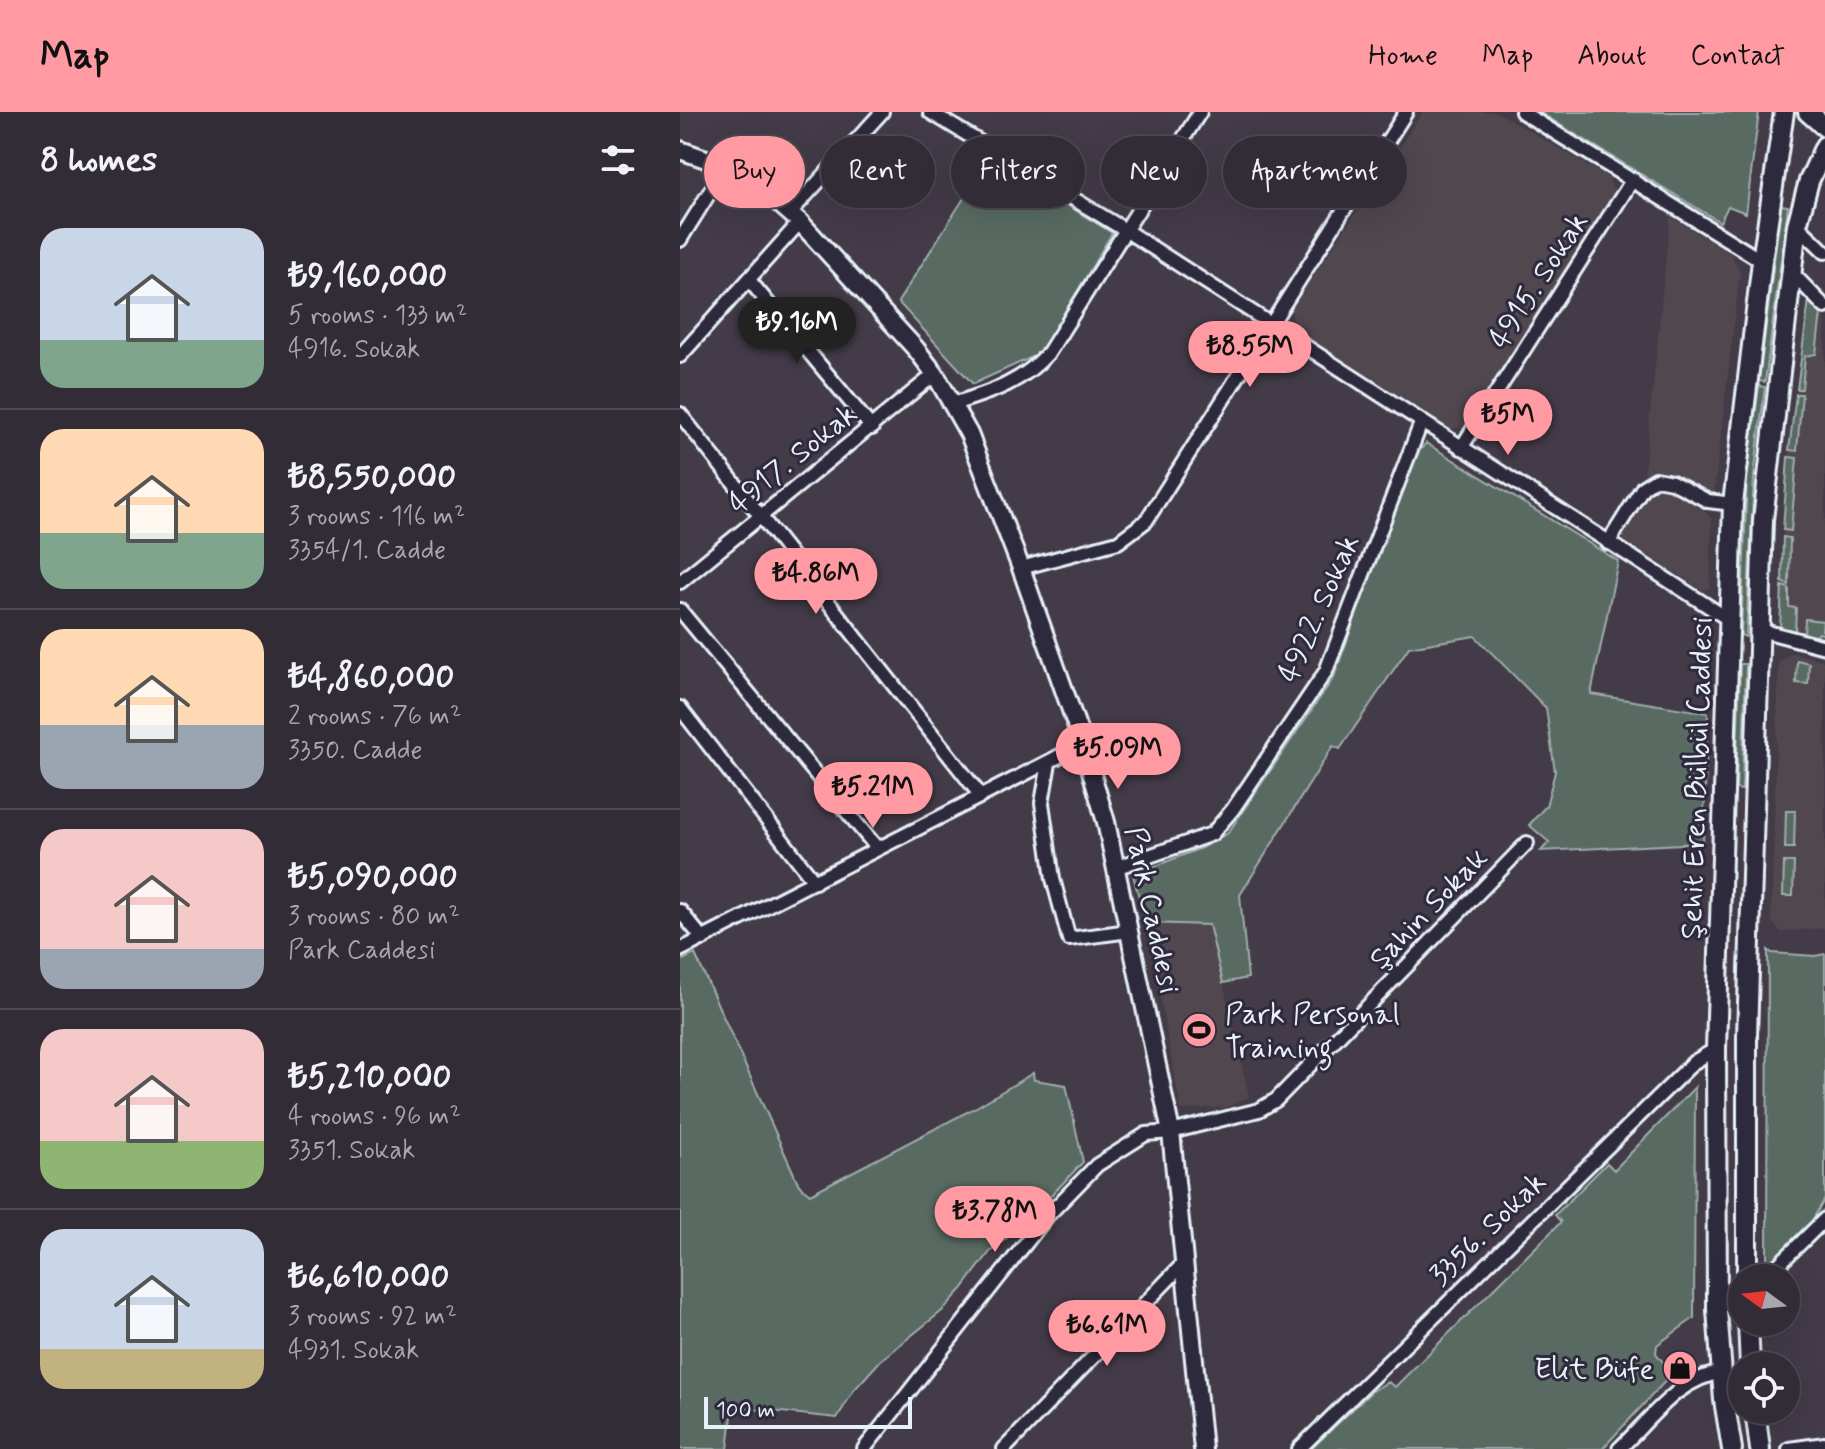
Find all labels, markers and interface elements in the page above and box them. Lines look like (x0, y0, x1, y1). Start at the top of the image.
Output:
text: Map (40, 32, 110, 81)
text: Home (1368, 38, 1438, 75)
text: Map (1482, 38, 1533, 75)
text: About (1577, 38, 1646, 75)
text: Contact (1690, 38, 1785, 75)
chip: Buy (704, 136, 805, 208)
chip: Rent (821, 136, 935, 208)
chip: Filters (951, 136, 1085, 208)
chip: New (1101, 136, 1207, 208)
chip: Apartment (1223, 136, 1407, 208)
text: 8 homes (40, 138, 157, 183)
icon: filters (596, 138, 640, 182)
street label: 4915. Sokak (1481, 205, 1598, 357)
text: ₺9,160,000 (288, 254, 447, 299)
icon: home (104, 260, 200, 356)
pin: ₺9.16M (732, 297, 862, 365)
text: 5 rooms · 133 m² (288, 299, 467, 333)
text: ₺9.16M (756, 306, 838, 340)
pin: ₺8.55M (1185, 321, 1315, 389)
text: ₺8.55M (1206, 330, 1294, 364)
text: 4916. Sokak (288, 333, 420, 367)
pin: ₺5M (1469, 389, 1547, 457)
street label: 4917. Sokak (720, 395, 866, 523)
text: ₺5M (1481, 398, 1535, 432)
text: ₺8,550,000 (288, 455, 456, 500)
icon: home (104, 461, 200, 557)
text: 3 rooms · 116 m² (288, 500, 465, 534)
street label: 4922. Sokak (1269, 528, 1369, 689)
text: 3354/1. Cadde (288, 534, 446, 568)
pin: ₺4.86M (751, 548, 881, 616)
text: ₺4.86M (772, 557, 860, 591)
street label: Şehit Eren Bülbül Caddesi (1672, 616, 1723, 940)
text: ₺4,860,000 (288, 655, 454, 700)
icon: home (104, 661, 200, 757)
text: 2 rooms · 76 m² (288, 700, 461, 734)
pin: ₺5.09M (1053, 723, 1183, 791)
text: ₺5.09M (1074, 732, 1162, 766)
text: 3350. Cadde (288, 734, 422, 768)
pin: ₺5.21M (808, 762, 938, 830)
text: ₺5.21M (832, 771, 914, 805)
street label: Park Caddesi (1115, 823, 1188, 997)
street label: Şahin Sokak (1361, 840, 1497, 978)
text: ₺5,090,000 (288, 855, 458, 900)
icon: home (104, 861, 200, 957)
text: 3 rooms · 80 m² (288, 900, 460, 934)
text: Park Caddesi (288, 934, 435, 968)
place label: Park Personal Training (1225, 995, 1400, 1071)
sports icon: Park Personal Training (1180, 1011, 1218, 1049)
text: ₺5,210,000 (288, 1055, 452, 1100)
icon: home (104, 1061, 200, 1157)
text: 4 rooms · 96 m² (288, 1100, 461, 1134)
text: 3351. Sokak (288, 1134, 415, 1168)
street label: 3356. Sokak (1421, 1163, 1555, 1295)
pin: ₺3.78M (930, 1186, 1060, 1254)
text: ₺3.78M (953, 1195, 1037, 1229)
text: ₺6,610,000 (288, 1255, 449, 1300)
icon: home (104, 1261, 200, 1357)
north arrow (1728, 1264, 1800, 1336)
map controls (1728, 1264, 1800, 1424)
text: 3 rooms · 92 m² (288, 1300, 457, 1334)
pin: ₺6.61M (1042, 1300, 1172, 1368)
text: ₺6.61M (1067, 1309, 1147, 1343)
text: 4931. Sokak (288, 1334, 419, 1368)
shop icon: Elit Büfe (1661, 1349, 1699, 1387)
place label: Elit Büfe (1534, 1350, 1654, 1389)
button: locate (1728, 1352, 1800, 1424)
scale bar (704, 1393, 912, 1429)
text: 100 m (716, 1397, 775, 1425)

